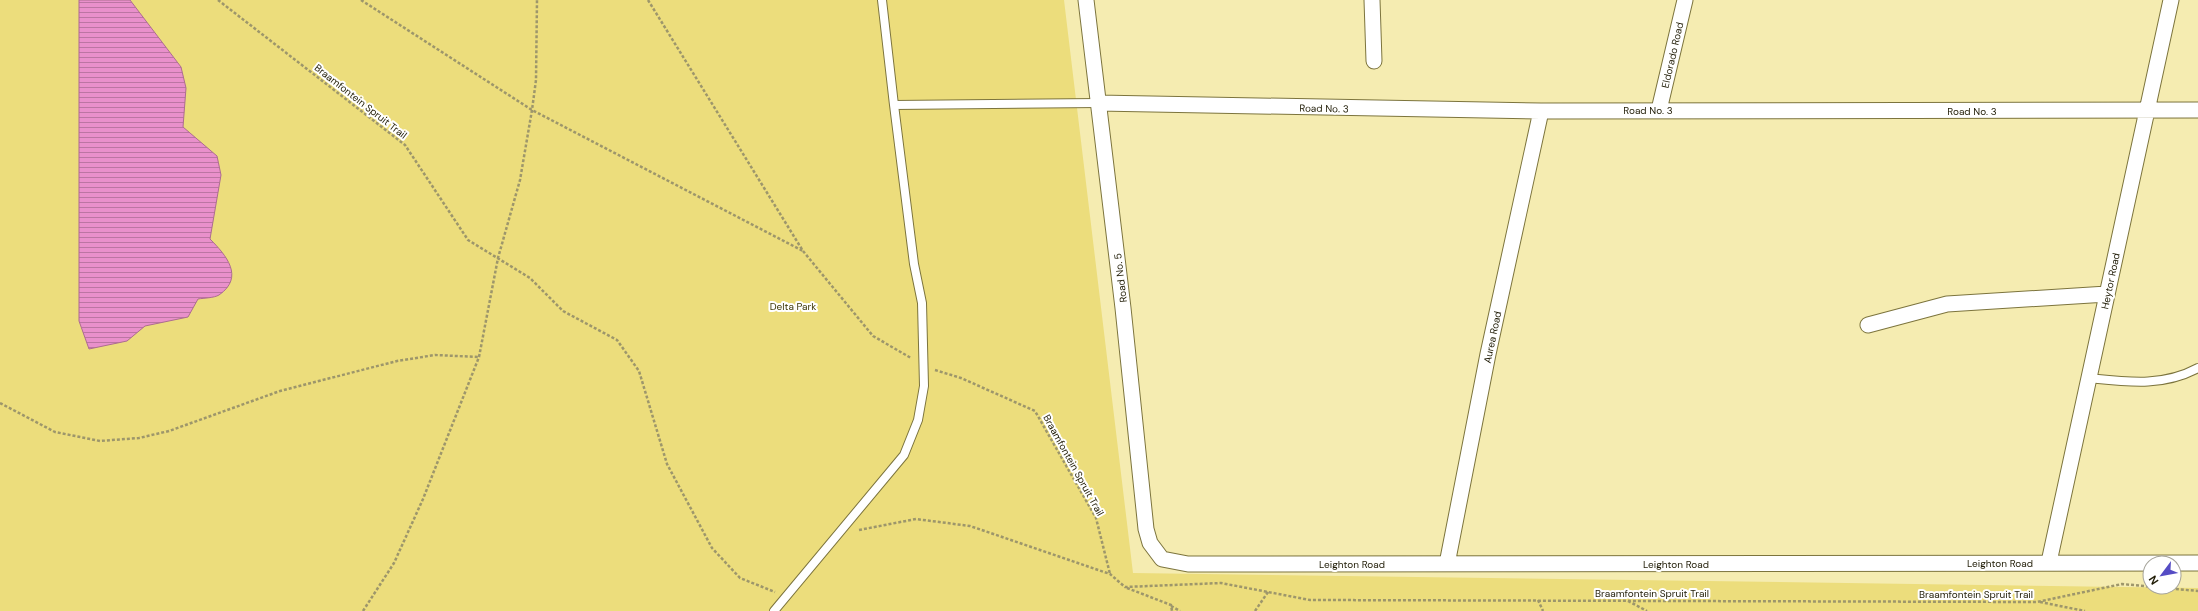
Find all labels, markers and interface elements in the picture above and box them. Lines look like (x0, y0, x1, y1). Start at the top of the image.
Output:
street label: Eldorado Road (1659, 21, 1686, 89)
street label: Braamfontein Spruit Trail (312, 61, 410, 142)
street label: Road No. 3 (1299, 102, 1349, 115)
street label: Road No. 3 (1623, 104, 1673, 117)
street label: Road No. 3 (1947, 105, 1997, 118)
street label: Heytor Road (2098, 252, 2123, 310)
street label: Road No. 5 (1111, 253, 1130, 303)
park label: Delta Park (770, 300, 816, 313)
street label: Aurea Road (1481, 310, 1504, 364)
street label: Braamfontein Spruit Trail (1040, 412, 1107, 518)
north arrow (2142, 555, 2182, 595)
street label: Leighton Road (1967, 557, 2033, 570)
street label: Leighton Road (1319, 558, 1385, 571)
street label: Leighton Road (1643, 558, 1709, 571)
text: N (2145, 573, 2162, 587)
street label: Braamfontein Spruit Trail (1595, 587, 1709, 600)
street label: Braamfontein Spruit Trail (1919, 588, 2033, 601)

